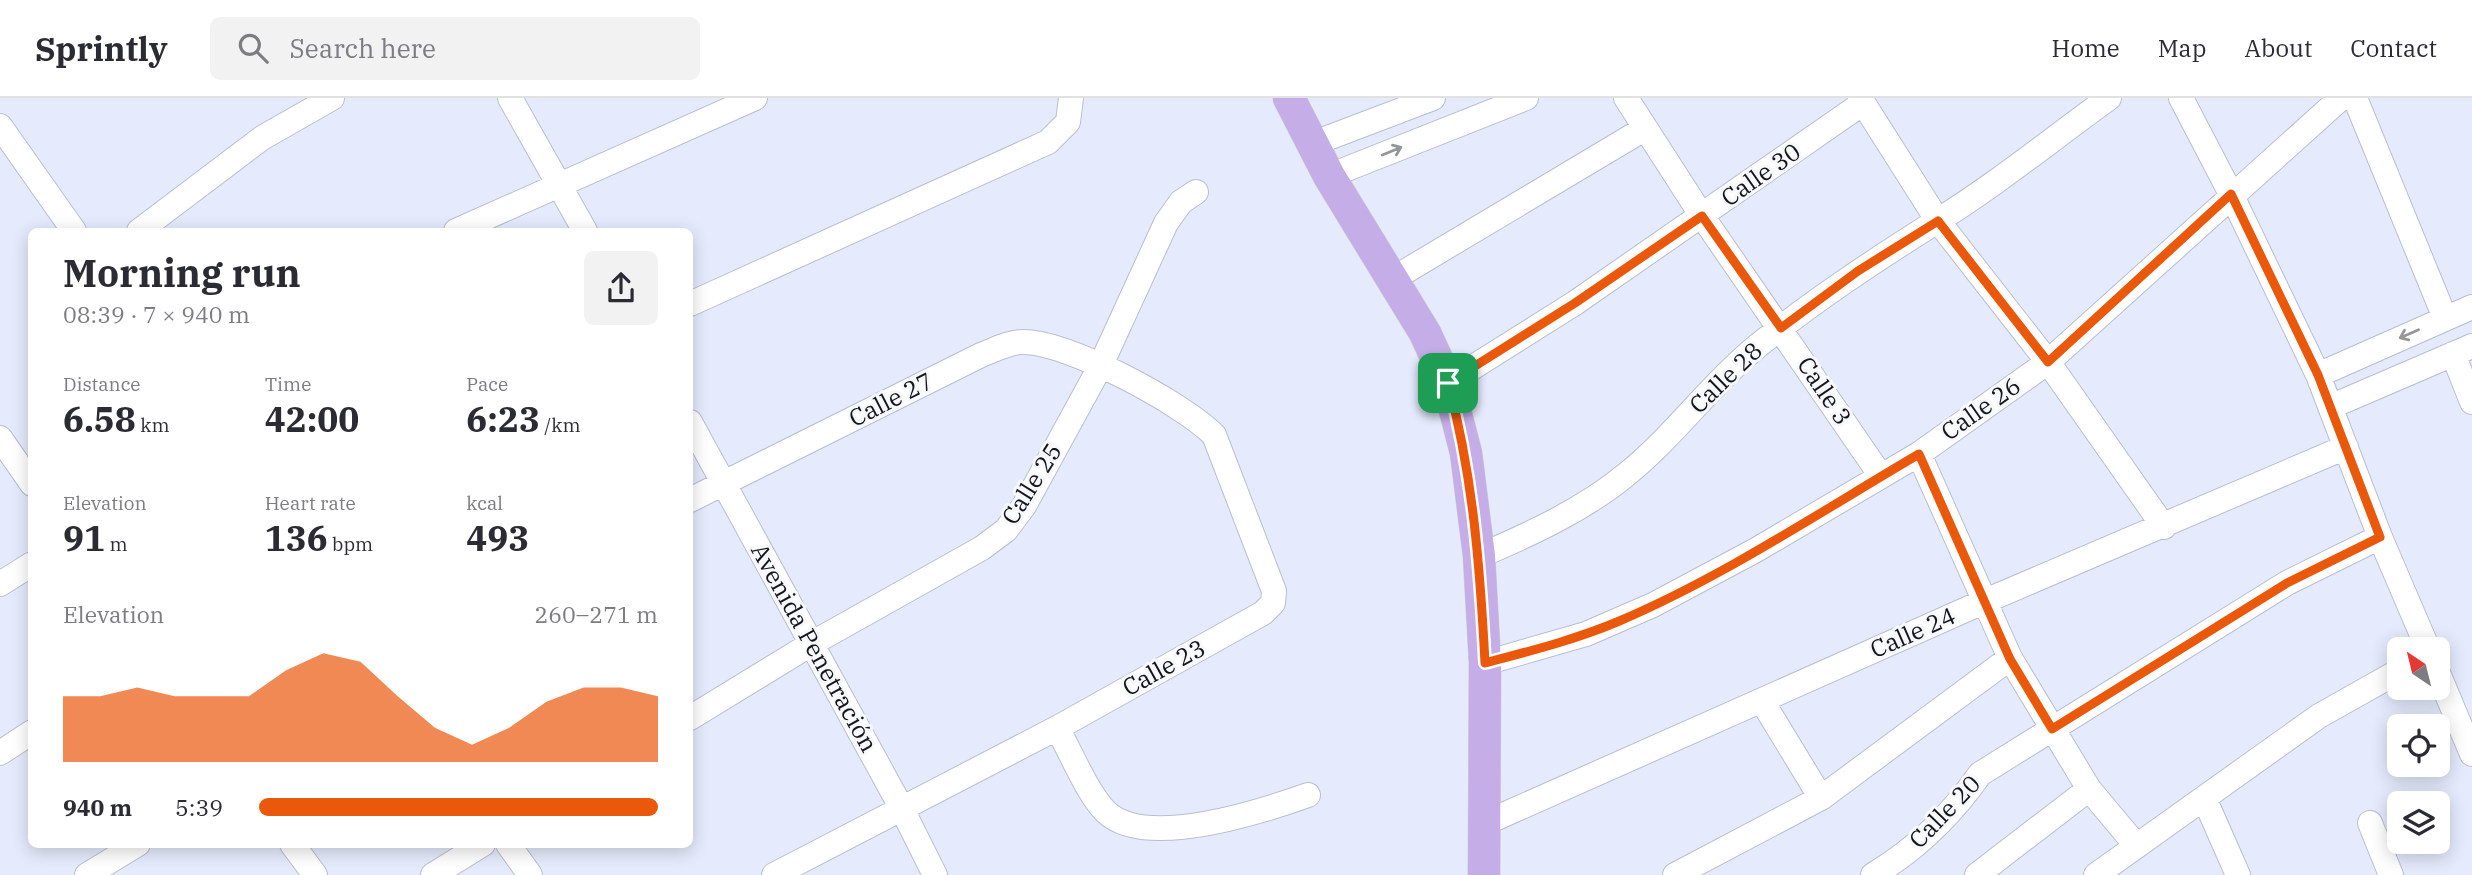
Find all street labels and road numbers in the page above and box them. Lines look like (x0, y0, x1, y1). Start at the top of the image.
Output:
street label: Calle 30 (1714, 135, 1806, 213)
street label: Calle 28 (1682, 334, 1769, 420)
street label: Calle 3 (1790, 350, 1859, 431)
street label: Calle 27 (843, 364, 938, 434)
street label: Calle 26 (1934, 369, 2026, 447)
street label: Calle 25 (994, 437, 1069, 530)
street label: Avenida Penetración (744, 537, 886, 758)
street label: Calle 24 (1865, 599, 1960, 665)
street label: Calle 23 (1116, 631, 1211, 703)
street label: Calle 20 (1901, 768, 1987, 855)

